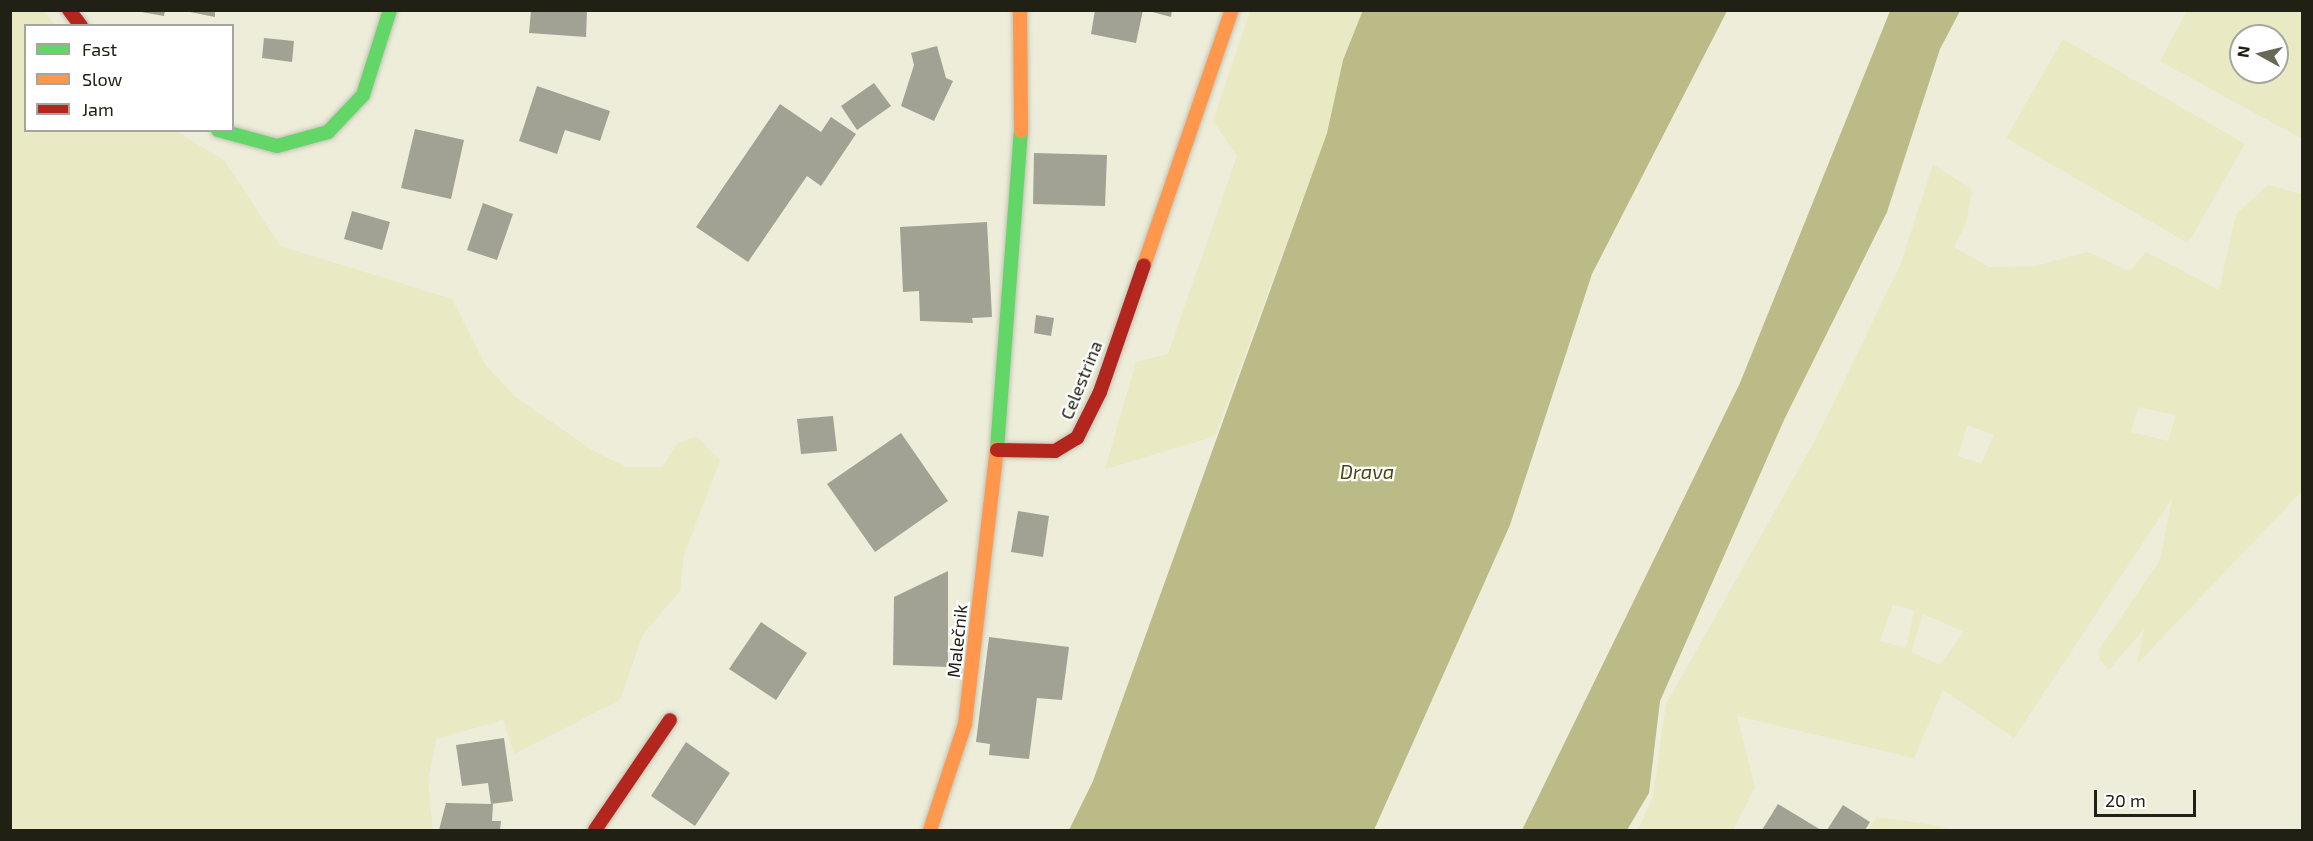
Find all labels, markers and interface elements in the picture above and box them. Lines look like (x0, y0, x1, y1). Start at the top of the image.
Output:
legend (24, 24, 234, 132)
north arrow (2229, 24, 2289, 84)
text: Fast (82, 38, 117, 60)
text: N (2232, 45, 2253, 59)
text: Slow (82, 68, 122, 90)
text: Jam (82, 98, 114, 120)
street label: Celestrina (1055, 337, 1107, 423)
water label: Drava (1340, 459, 1394, 483)
street label: Malečnik (942, 603, 972, 679)
scale bar (2097, 778, 2199, 816)
text: 20 m (2105, 789, 2146, 811)

